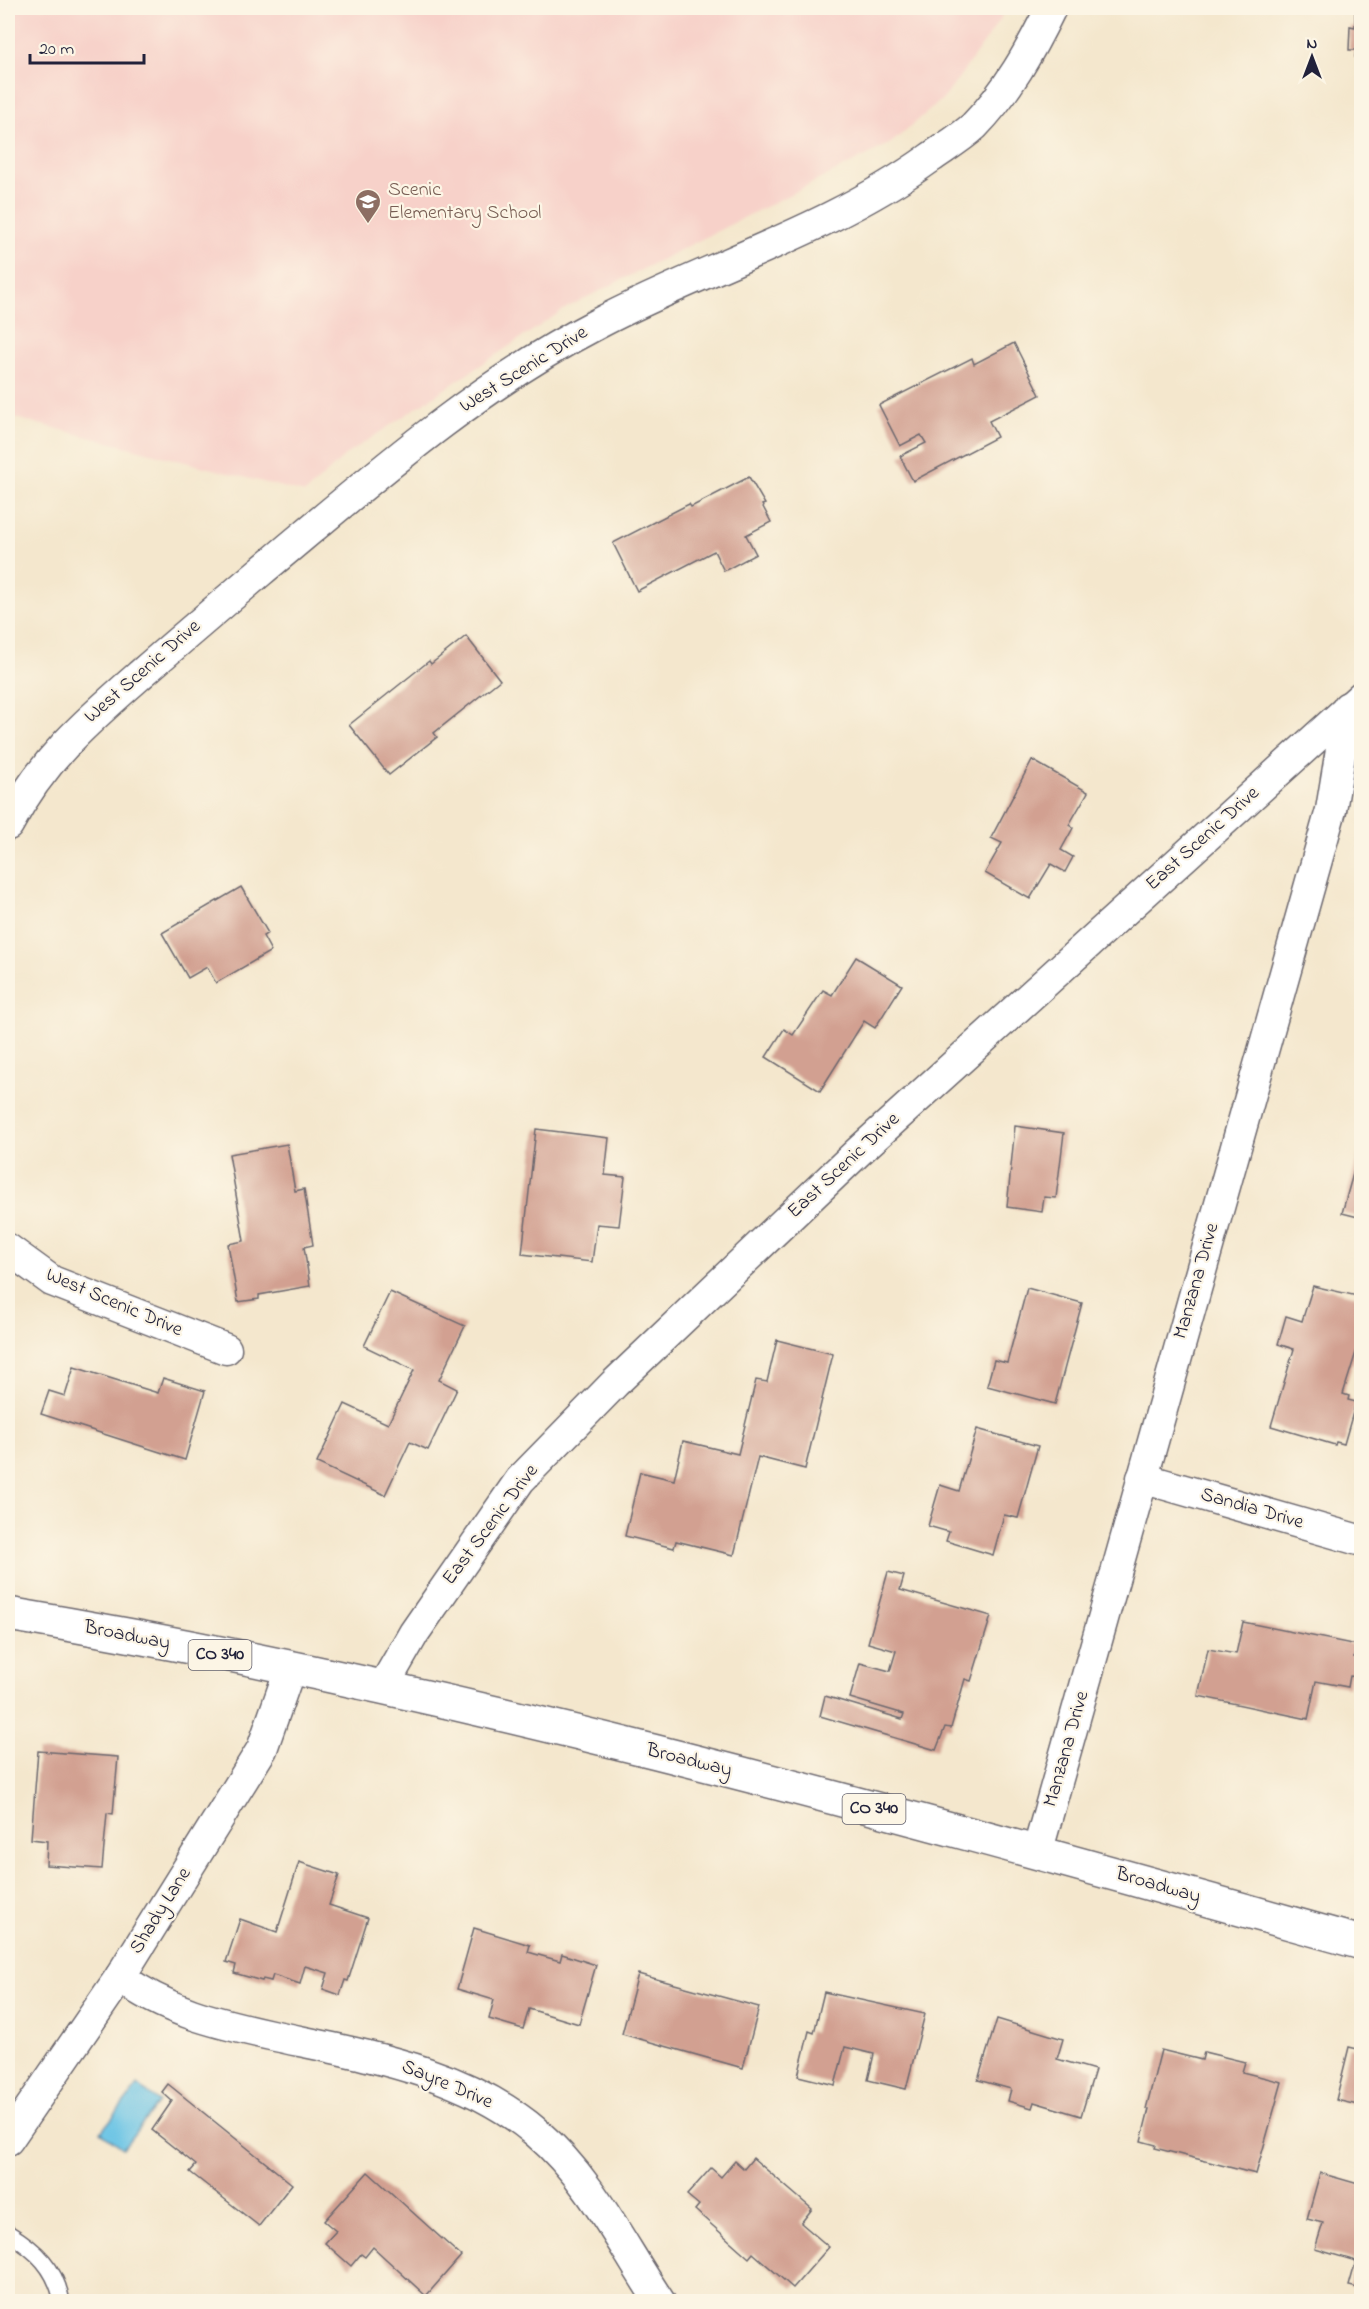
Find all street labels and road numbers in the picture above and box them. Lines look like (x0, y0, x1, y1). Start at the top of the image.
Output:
street label: West Scenic Drive (454, 319, 594, 421)
street label: West Scenic Drive (78, 613, 208, 731)
street label: East Scenic Drive (1140, 780, 1266, 898)
street label: East Scenic Drive (781, 1106, 907, 1226)
street label: Manzana Drive (1167, 1220, 1227, 1342)
street label: West Scenic Drive (41, 1261, 187, 1345)
street label: East Scenic Drive (436, 1459, 546, 1591)
street label: Sandia Drive (1197, 1480, 1307, 1538)
street label: Broadway (80, 1613, 173, 1659)
road number: CO 340 (188, 1640, 252, 1670)
street label: Manzana Drive (1037, 1688, 1097, 1810)
street label: Broadway (642, 1736, 735, 1786)
road number: CO 340 (842, 1794, 906, 1824)
street label: Broadway (1111, 1860, 1204, 1912)
street label: Shady Lane (123, 1862, 199, 1960)
street label: Sayre Drive (397, 2053, 497, 2117)

